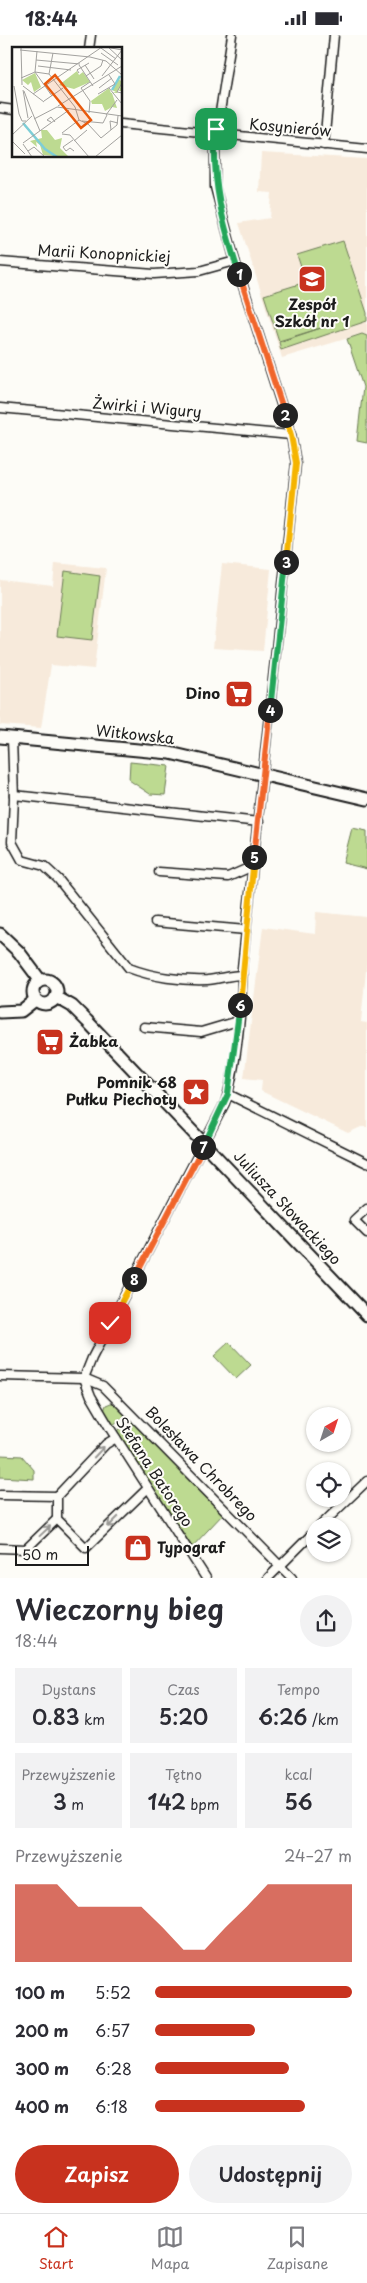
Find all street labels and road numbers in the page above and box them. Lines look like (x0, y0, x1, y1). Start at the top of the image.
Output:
street label: Kosynierów (248, 111, 332, 142)
street label: Marii Konopnickiej (37, 238, 171, 267)
street label: Żwirki i Wigury (92, 390, 203, 423)
street label: Witkowska (95, 718, 176, 749)
street label: Juliusza Słowackiego (229, 1145, 347, 1269)
street label: Bolesława Chrobrego (141, 1400, 263, 1526)
street label: Stefana Batorego (111, 1411, 200, 1531)

